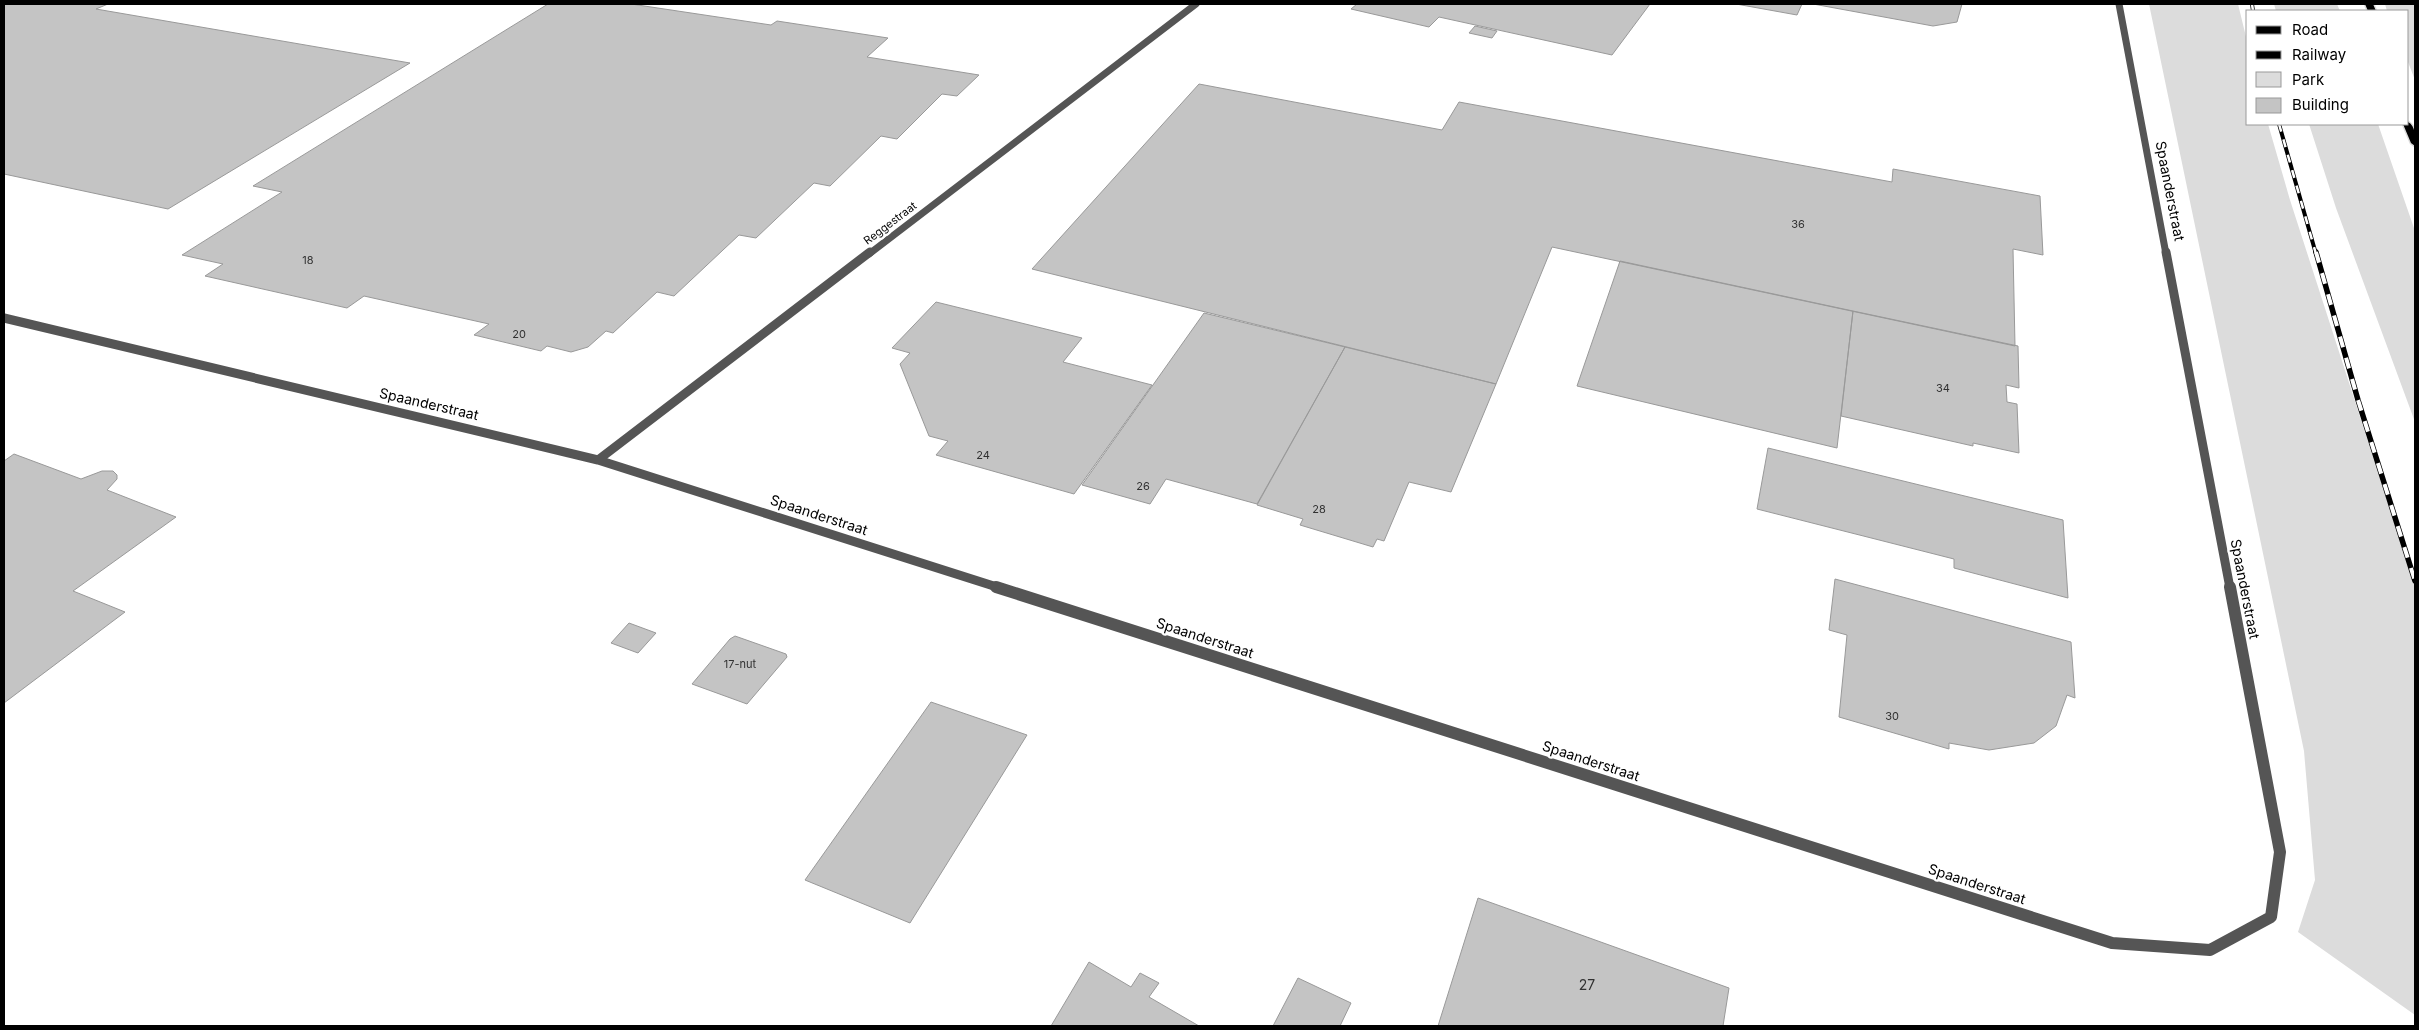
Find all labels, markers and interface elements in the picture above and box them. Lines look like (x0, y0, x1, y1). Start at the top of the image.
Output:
legend (2246, 10, 2409, 125)
text: Road (2292, 20, 2328, 39)
text: Railway (2292, 45, 2347, 64)
text: Park (2292, 70, 2325, 89)
text: Building (2292, 95, 2349, 114)
street label: Spaanderstraat (2152, 140, 2189, 243)
street label: Reggestraat (861, 198, 920, 247)
house number: 36 (1791, 217, 1805, 231)
house number: 18 (302, 253, 314, 267)
house number: 20 (512, 327, 526, 341)
house number: 34 (1936, 381, 1950, 395)
street label: Spaanderstraat (378, 384, 481, 423)
house number: 24 (976, 448, 990, 462)
house number: 26 (1136, 479, 1150, 493)
street label: Spaanderstraat (768, 491, 870, 538)
house number: 28 (1312, 502, 1326, 516)
street label: Spaanderstraat (2227, 538, 2264, 641)
street label: Spaanderstraat (1154, 614, 1256, 661)
house number: 17-nut (724, 657, 757, 671)
house number: 30 (1885, 709, 1899, 723)
street label: Spaanderstraat (1540, 737, 1642, 784)
street label: Spaanderstraat (1926, 860, 2028, 907)
house number: 27 (1579, 976, 1595, 993)

